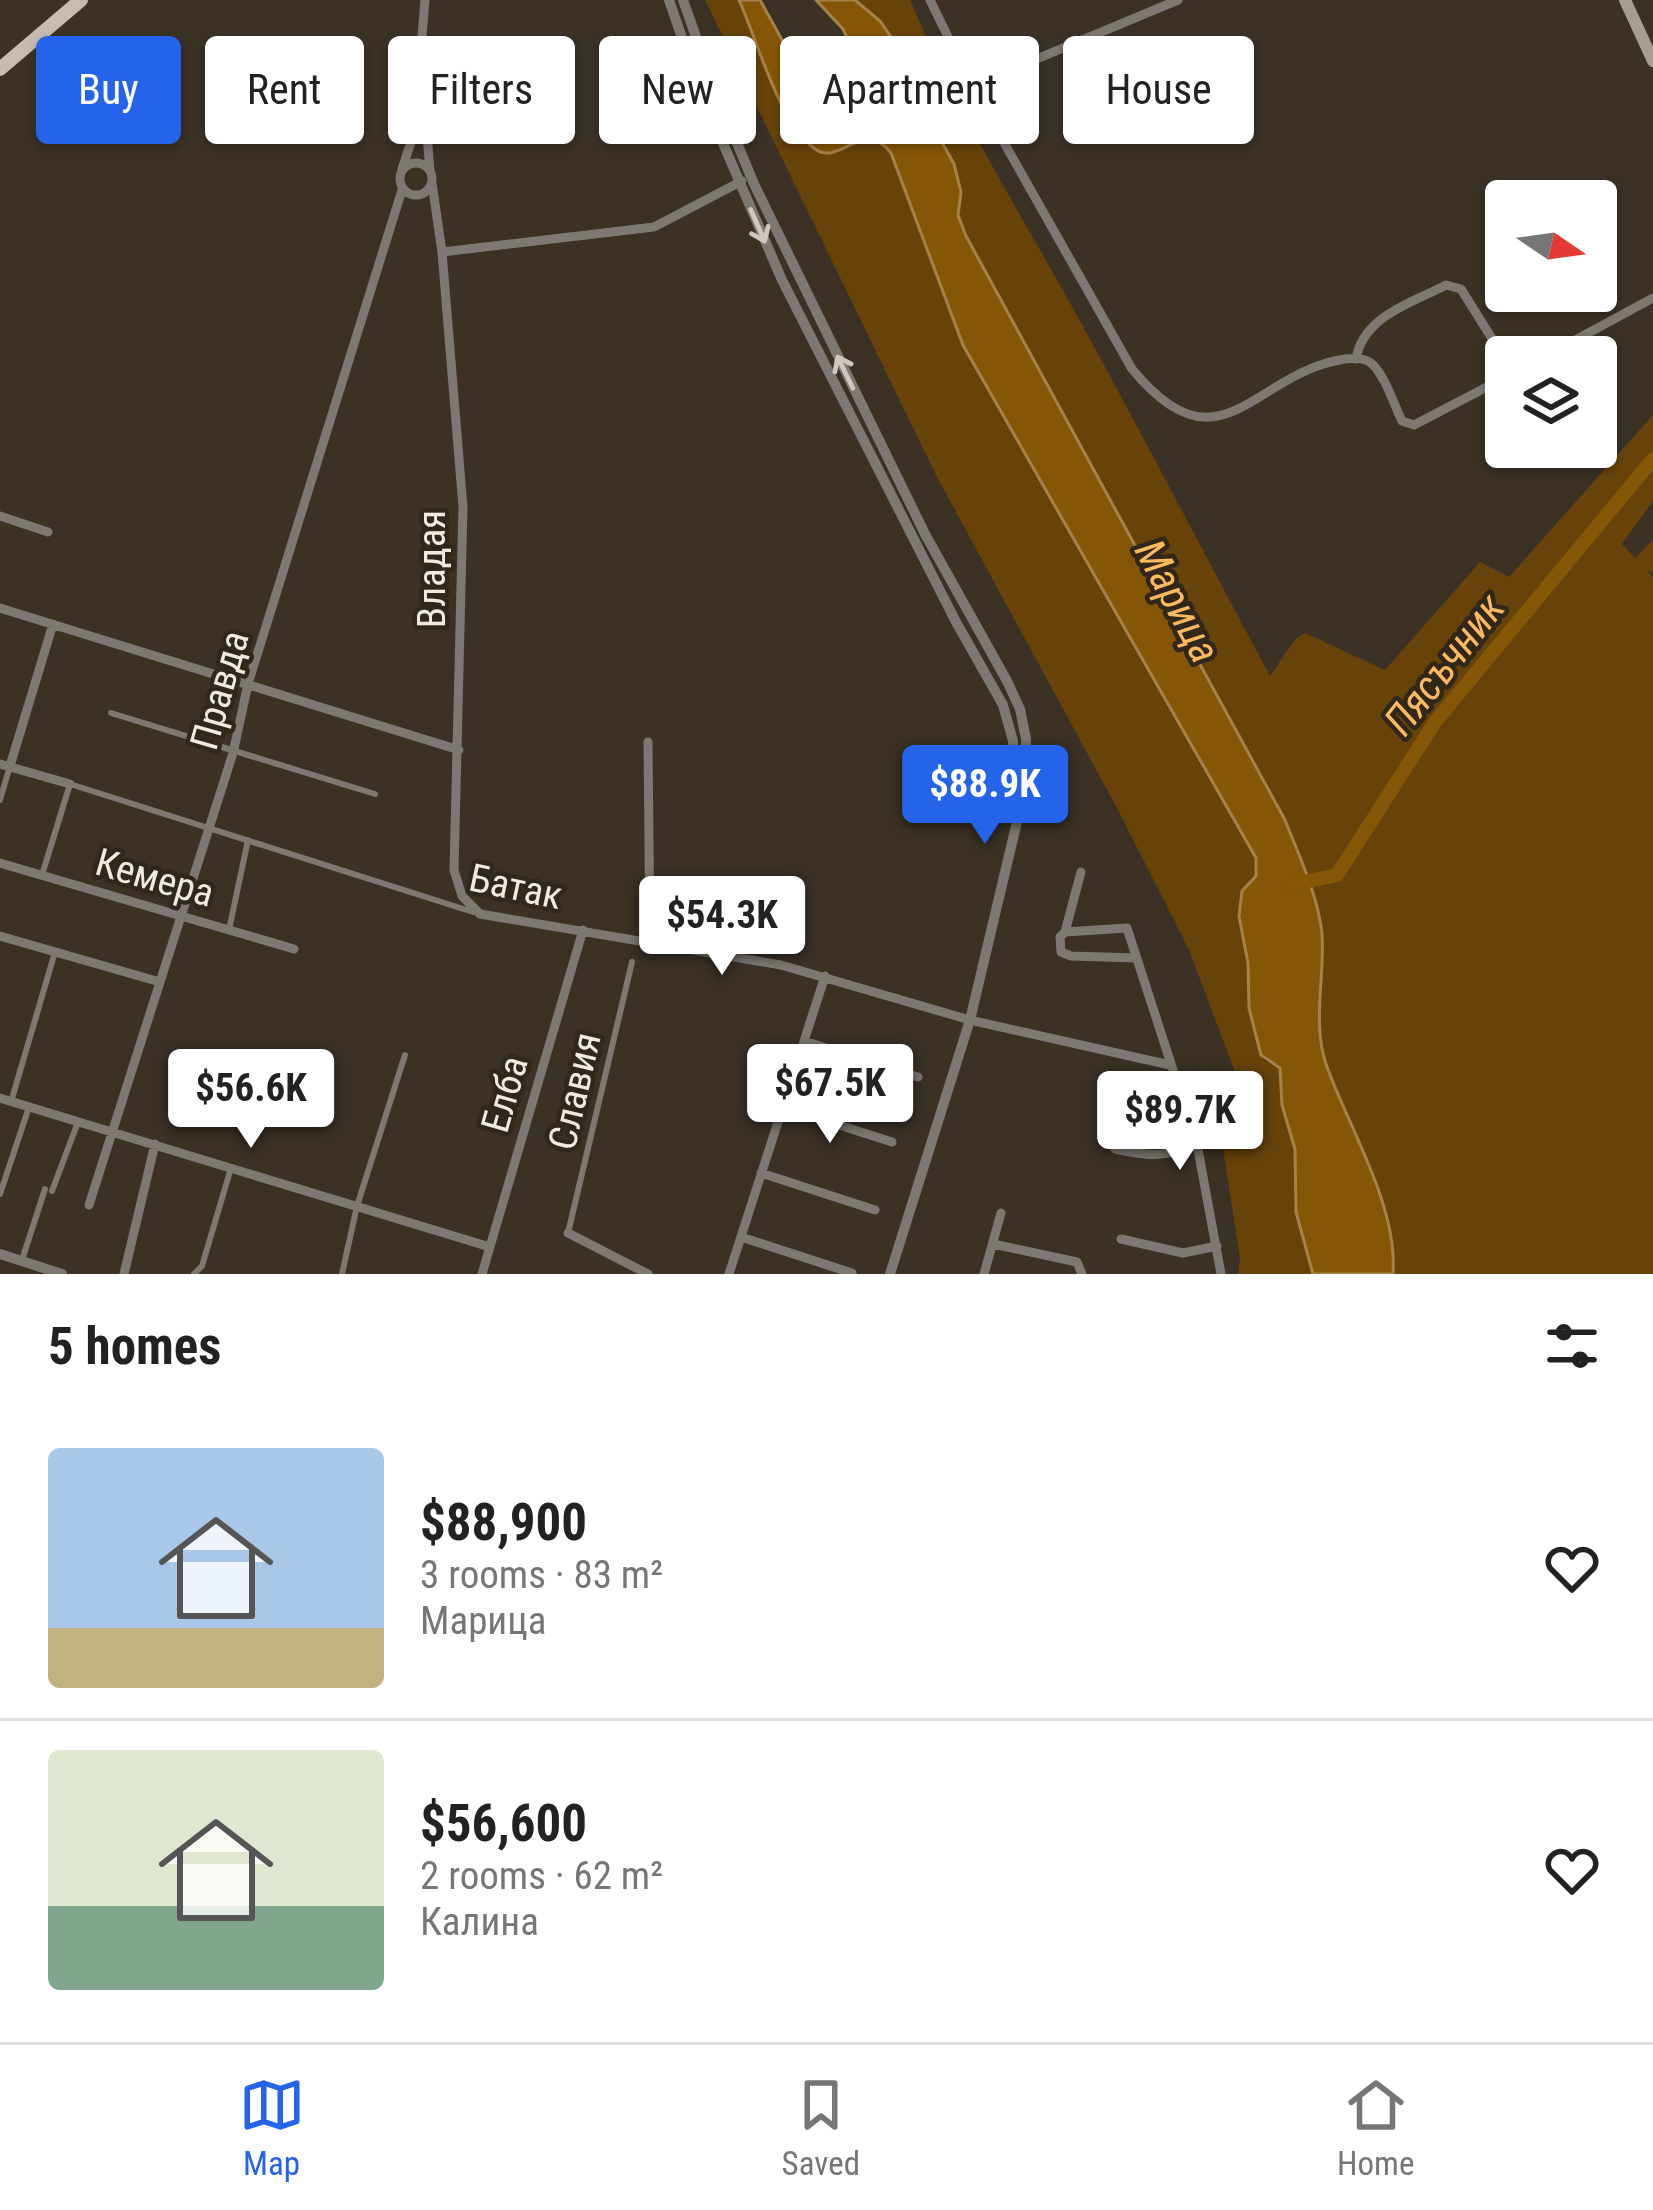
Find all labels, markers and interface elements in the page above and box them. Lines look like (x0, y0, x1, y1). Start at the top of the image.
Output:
chip: Buy (36, 36, 181, 144)
chip: Rent (205, 36, 364, 144)
chip: Filters (388, 36, 575, 144)
chip: New (599, 36, 756, 144)
chip: Apartment (780, 36, 1039, 144)
chip: House (1063, 36, 1254, 144)
north arrow (1485, 180, 1617, 312)
map controls (1485, 180, 1617, 468)
one-way arrow (748, 207, 770, 243)
button: layers (1485, 336, 1617, 468)
one-way arrow (833, 355, 856, 390)
street label: Владая (409, 510, 455, 628)
water label: Марица (1125, 531, 1230, 671)
water label: Пясъчник (1374, 583, 1516, 745)
street label: Правда (181, 626, 259, 755)
pin: $88.9K (887, 745, 1083, 847)
text: $88.9K (929, 761, 1041, 807)
street label: Кемера (90, 839, 219, 917)
street label: Батак (465, 855, 567, 919)
pin: $54.3K (624, 876, 820, 978)
text: $54.3K (666, 892, 778, 938)
street label: Славия (539, 1028, 611, 1154)
pin: $67.5K (732, 1044, 928, 1146)
pin: $56.6K (153, 1049, 349, 1151)
street label: Елба (472, 1051, 538, 1138)
text: $67.5K (774, 1060, 886, 1106)
text: $56.6K (195, 1065, 307, 1111)
pin: $89.7K (1082, 1071, 1278, 1173)
text: $89.7K (1124, 1087, 1236, 1133)
icon: filters (1539, 1313, 1605, 1379)
text: 5 homes (48, 1317, 221, 1376)
text: $88,900 (420, 1493, 587, 1552)
icon: home (144, 1496, 288, 1640)
icon: heart (1539, 1535, 1605, 1601)
text: 3 rooms · 83 m² (420, 1552, 663, 1598)
text: Марица (420, 1598, 546, 1644)
text: $56,600 (420, 1794, 587, 1853)
icon: home (144, 1798, 288, 1942)
icon: heart (1539, 1837, 1605, 1903)
text: 2 rooms · 62 m² (420, 1853, 663, 1899)
text: Калина (420, 1899, 539, 1945)
tab: Map (239, 2072, 305, 2183)
tab: Saved (782, 2072, 860, 2183)
tab: Home (1337, 2072, 1414, 2183)

